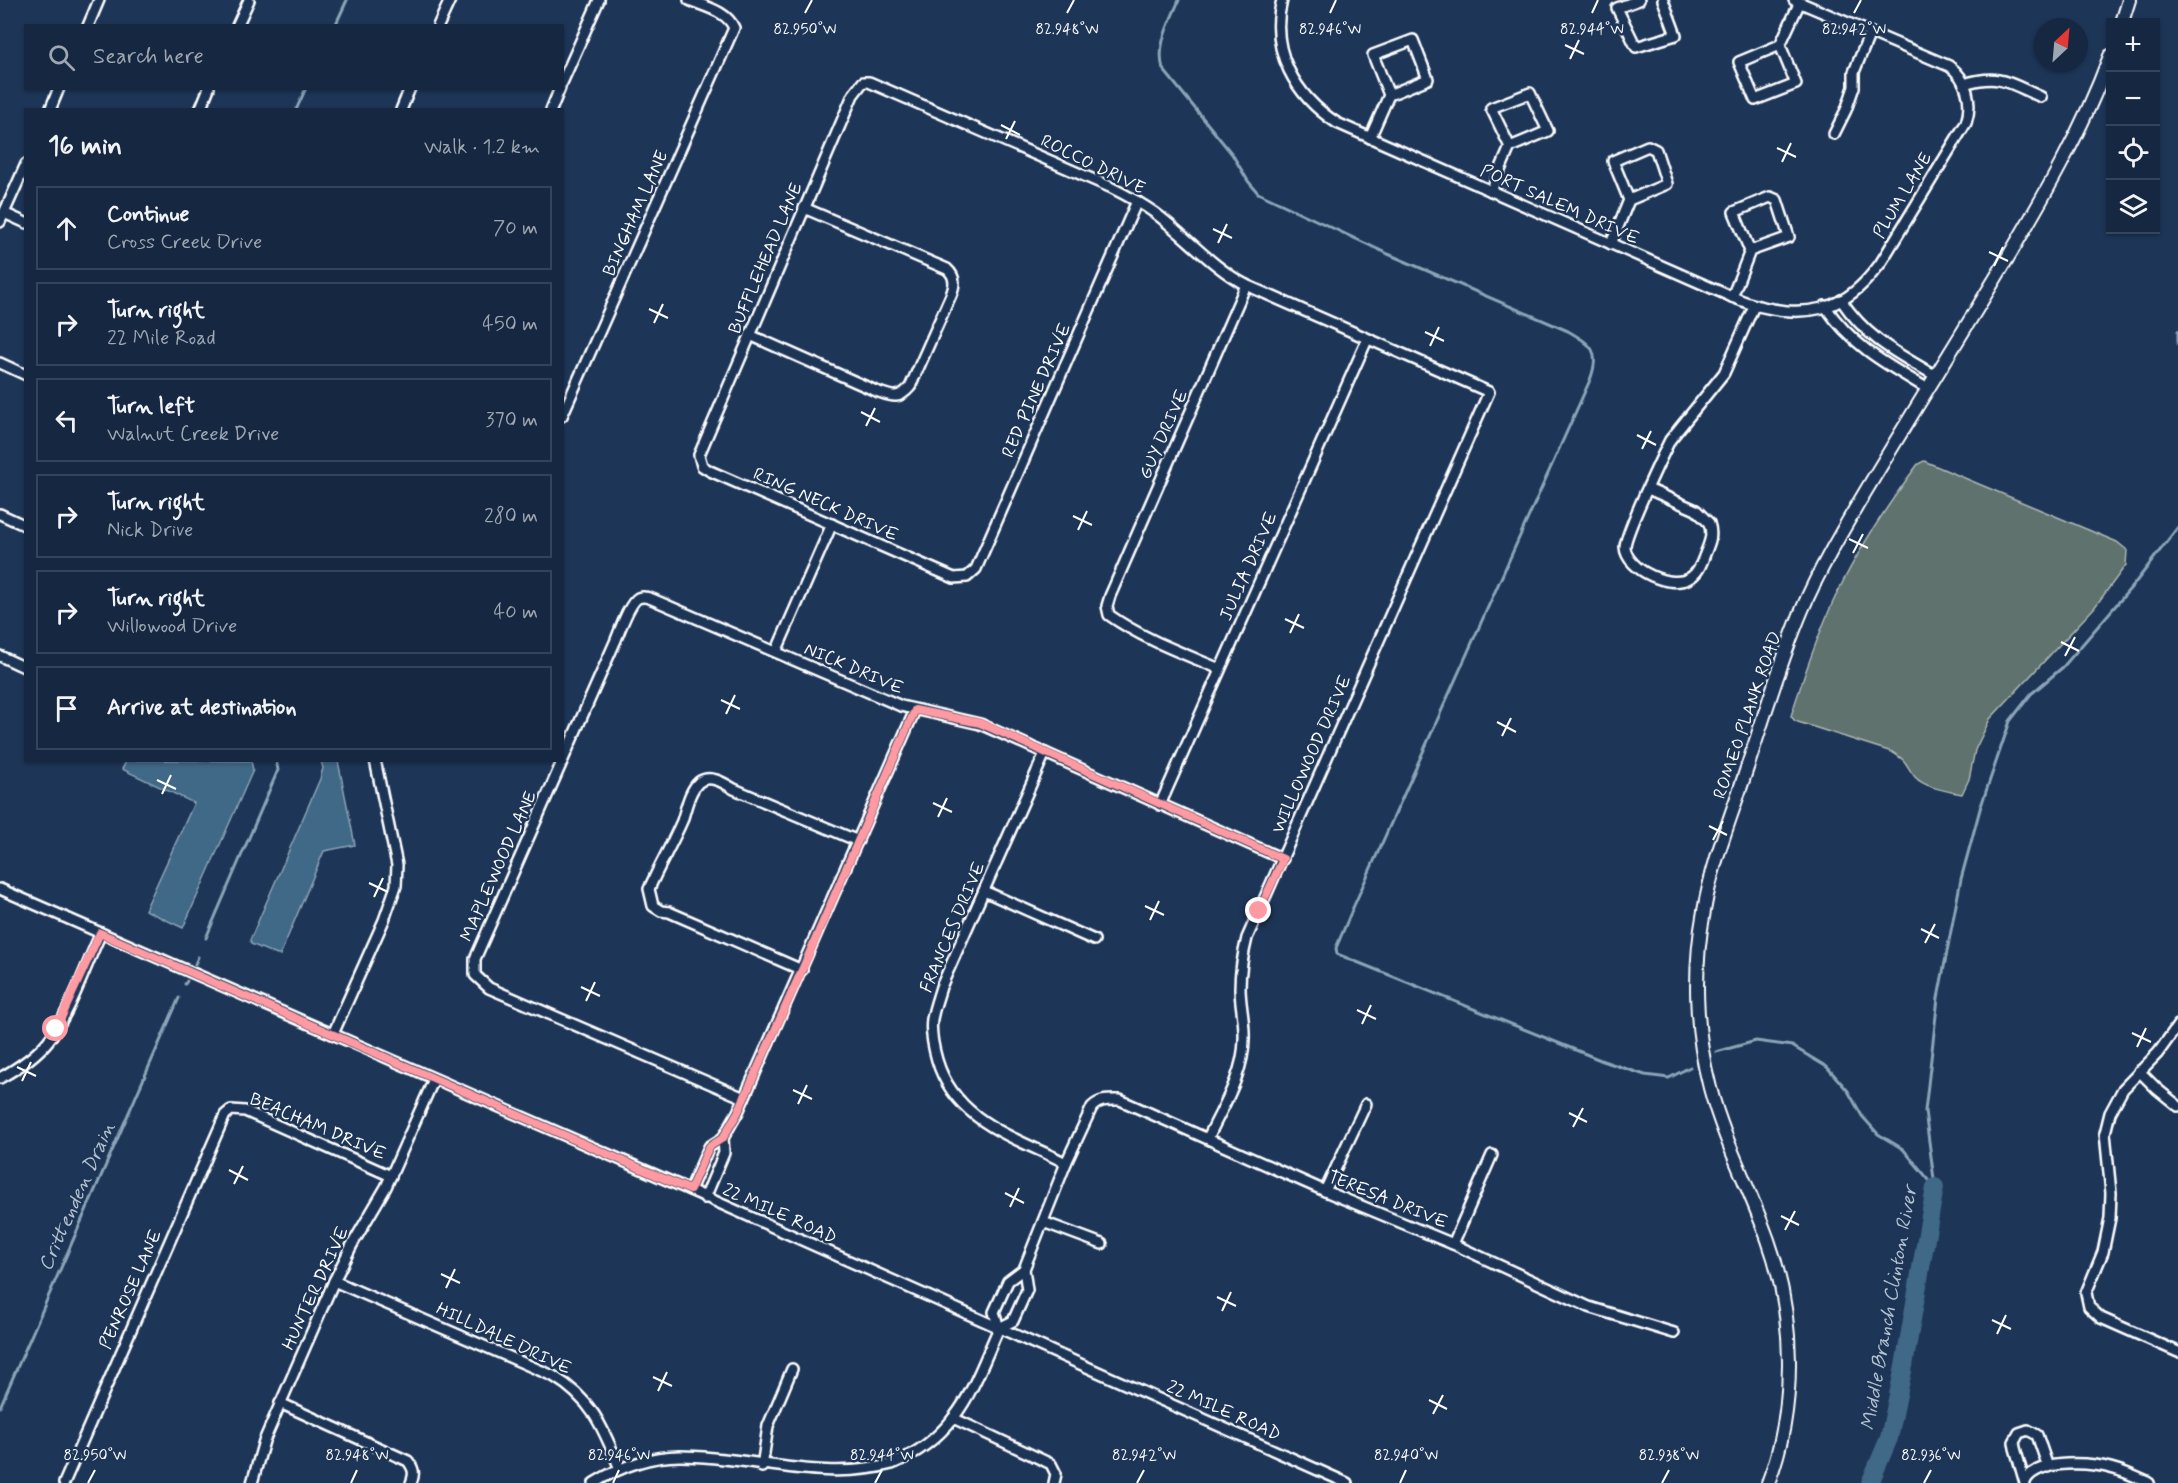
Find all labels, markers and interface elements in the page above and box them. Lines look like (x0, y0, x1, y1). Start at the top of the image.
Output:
north arrow (2034, 18, 2088, 72)
map controls (2106, 18, 2160, 234)
button: + (2106, 18, 2160, 72)
text: 82.950°W (774, 20, 836, 40)
text: 82.948°W (1035, 20, 1099, 40)
text: 82.946°W (1299, 20, 1361, 40)
text: 82.944°W (1560, 20, 1624, 40)
text: 82.942°W (1822, 20, 1886, 40)
search box (24, 24, 564, 90)
icon: search (45, 41, 78, 74)
text: Search here (93, 43, 204, 71)
button: − (2106, 72, 2160, 126)
button: locate (2106, 126, 2160, 180)
street label: ROCCO DRIVE (1036, 129, 1149, 201)
text: 16 min (48, 130, 122, 164)
text: Walk · 1.2 km (424, 134, 540, 161)
street label: BINGHAM LANE (597, 147, 674, 280)
street label: PLUM LANE (1868, 148, 1938, 243)
street label: PORT SALEM DRIVE (1476, 159, 1643, 251)
street label: BUFFLEHEAD LANE (723, 179, 809, 338)
button: layers (2106, 180, 2160, 234)
text: Continue (107, 201, 189, 229)
icon: ahead (50, 212, 83, 245)
text: 70 m (493, 215, 538, 242)
text: Cross Creek Drive (107, 229, 262, 256)
text: Turn right (107, 297, 205, 325)
icon: right (50, 308, 83, 341)
text: 450 m (482, 311, 538, 338)
street label: RED PINE DRIVE (996, 319, 1077, 462)
text: 22 Mile Road (107, 325, 216, 352)
street label: GUY DRIVE (1133, 386, 1194, 483)
text: Turn left (107, 393, 195, 421)
icon: left (50, 404, 83, 437)
text: 370 m (486, 407, 538, 434)
text: Walnut Creek Drive (107, 421, 279, 448)
street label: RING NECK DRIVE (749, 462, 902, 548)
text: Turn right (107, 489, 205, 517)
icon: right (50, 500, 83, 533)
text: 280 m (484, 503, 538, 530)
street label: JULIA DRIVE (1214, 508, 1284, 625)
text: Nick Drive (107, 517, 193, 544)
text: Turn right (107, 585, 205, 613)
icon: right (50, 596, 83, 629)
text: 40 m (494, 599, 538, 626)
text: Willowood Drive (107, 613, 237, 640)
street label: ROMEO PLANK ROAD (1708, 628, 1788, 802)
street label: NICK DRIVE (800, 637, 907, 701)
street label: WILLOWOOD DRIVE (1266, 671, 1358, 837)
icon: arrive (50, 692, 83, 725)
text: Arrive at destination (107, 694, 297, 722)
street label: MAPLEWOOD LANE (455, 787, 543, 945)
street label: FRANCES DRIVE (915, 858, 991, 997)
route end (1245, 897, 1271, 923)
route start (42, 1015, 68, 1041)
street label: BEACHAM DRIVE (246, 1087, 390, 1167)
water label: Crittenden Drain (32, 1118, 122, 1275)
street label: TERESA DRIVE (1324, 1165, 1451, 1235)
street label: 22 MILE ROAD (719, 1178, 841, 1250)
water label: Middle Branch Clinton River (1855, 1181, 1925, 1433)
street label: HUNTER DRIVE (277, 1222, 355, 1354)
street label: PENROSE LANE (94, 1226, 168, 1353)
street label: HILLDALE DRIVE (432, 1297, 575, 1381)
street label: 22 MILE ROAD (1163, 1375, 1285, 1447)
text: 82.950°W (64, 1446, 126, 1466)
text: 82.948°W (325, 1446, 389, 1466)
text: 82.946°W (588, 1446, 650, 1466)
text: 82.944°W (850, 1446, 914, 1466)
text: 82.942°W (1112, 1446, 1176, 1466)
text: 82.940°W (1374, 1446, 1438, 1466)
text: 82.938°W (1639, 1446, 1699, 1466)
text: 82.936°W (1901, 1446, 1961, 1466)

